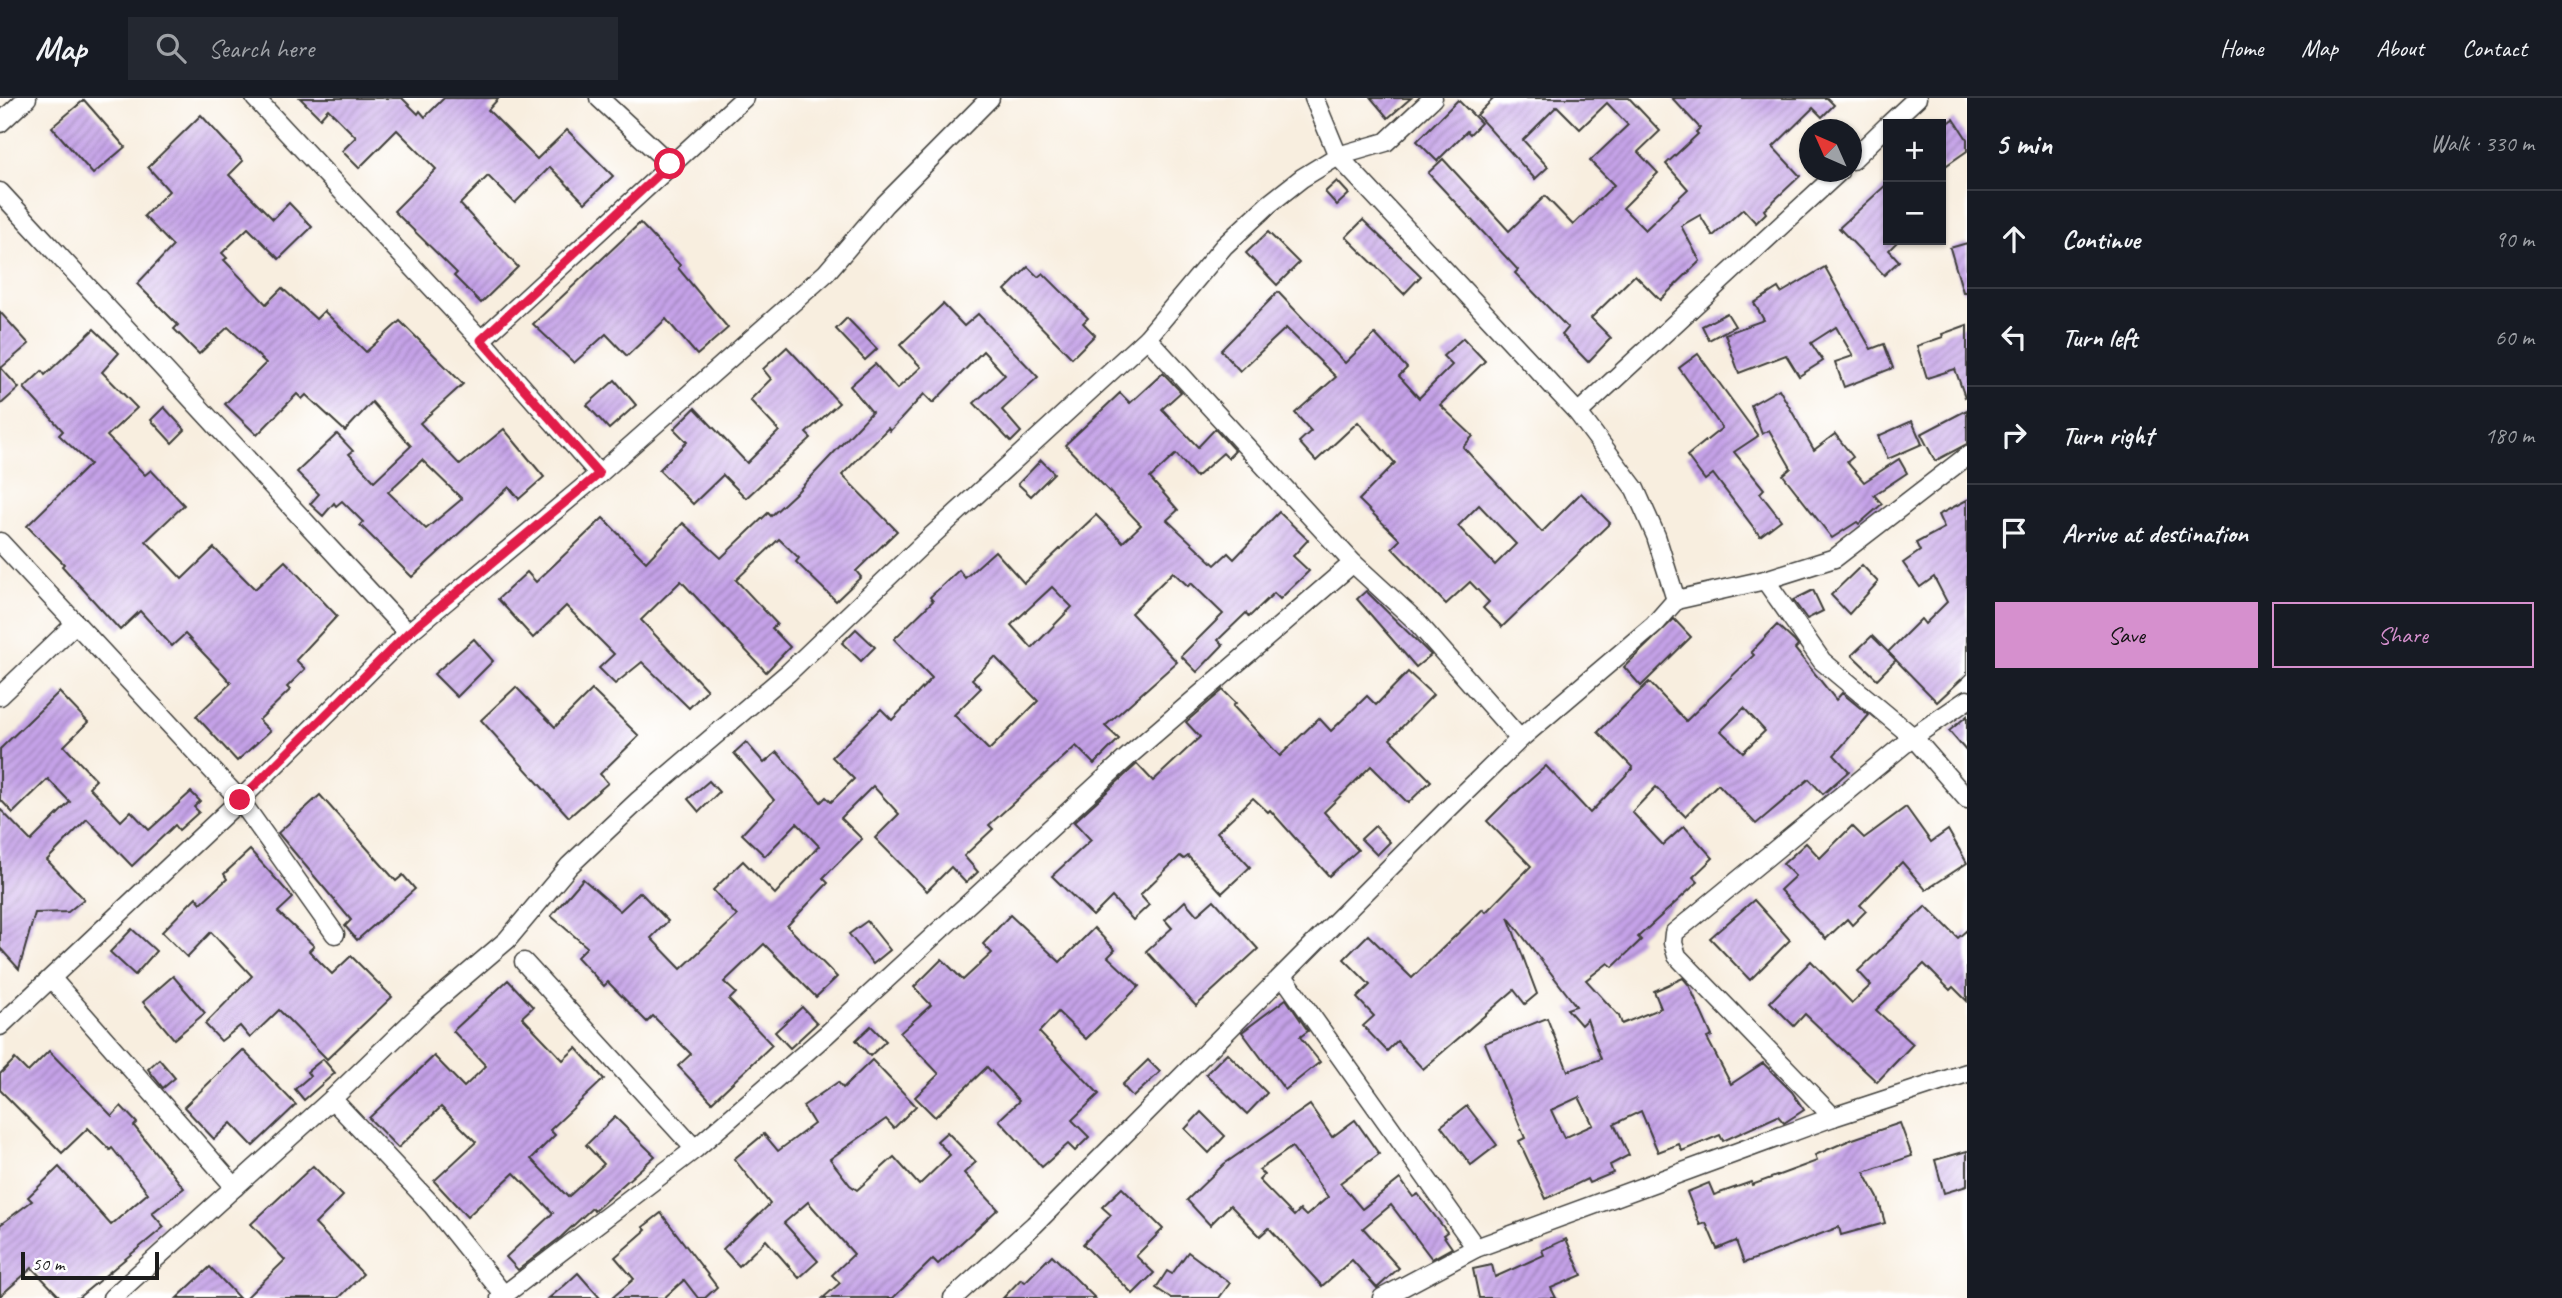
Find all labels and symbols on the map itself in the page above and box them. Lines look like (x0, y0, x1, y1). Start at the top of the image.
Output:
north arrow (1799, 119, 1862, 182)
route start (654, 148, 685, 179)
route end (224, 784, 255, 815)
scale bar (21, 1249, 159, 1281)

